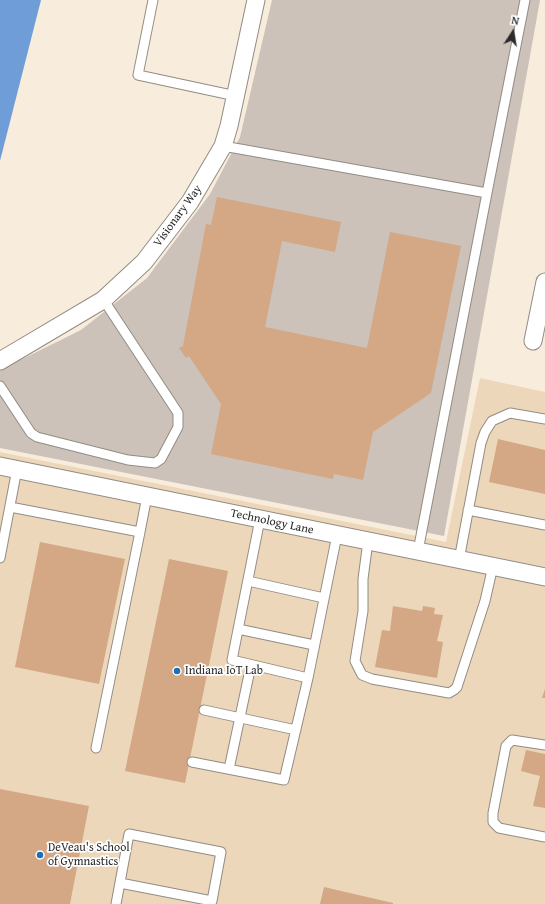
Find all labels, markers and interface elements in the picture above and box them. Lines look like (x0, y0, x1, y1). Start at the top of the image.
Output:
north arrow (493, 12, 533, 52)
text: N (510, 12, 521, 29)
street label: Visionary Way (151, 182, 205, 250)
street label: Technology Lane (229, 506, 315, 538)
place label: Indiana IoT Lab (185, 664, 263, 678)
marker: Indiana IoT Lab (172, 666, 182, 676)
place label: DeVeau's School of Gymnastics (48, 841, 130, 869)
marker: DeVeau's School of Gymnastics (35, 850, 45, 860)

